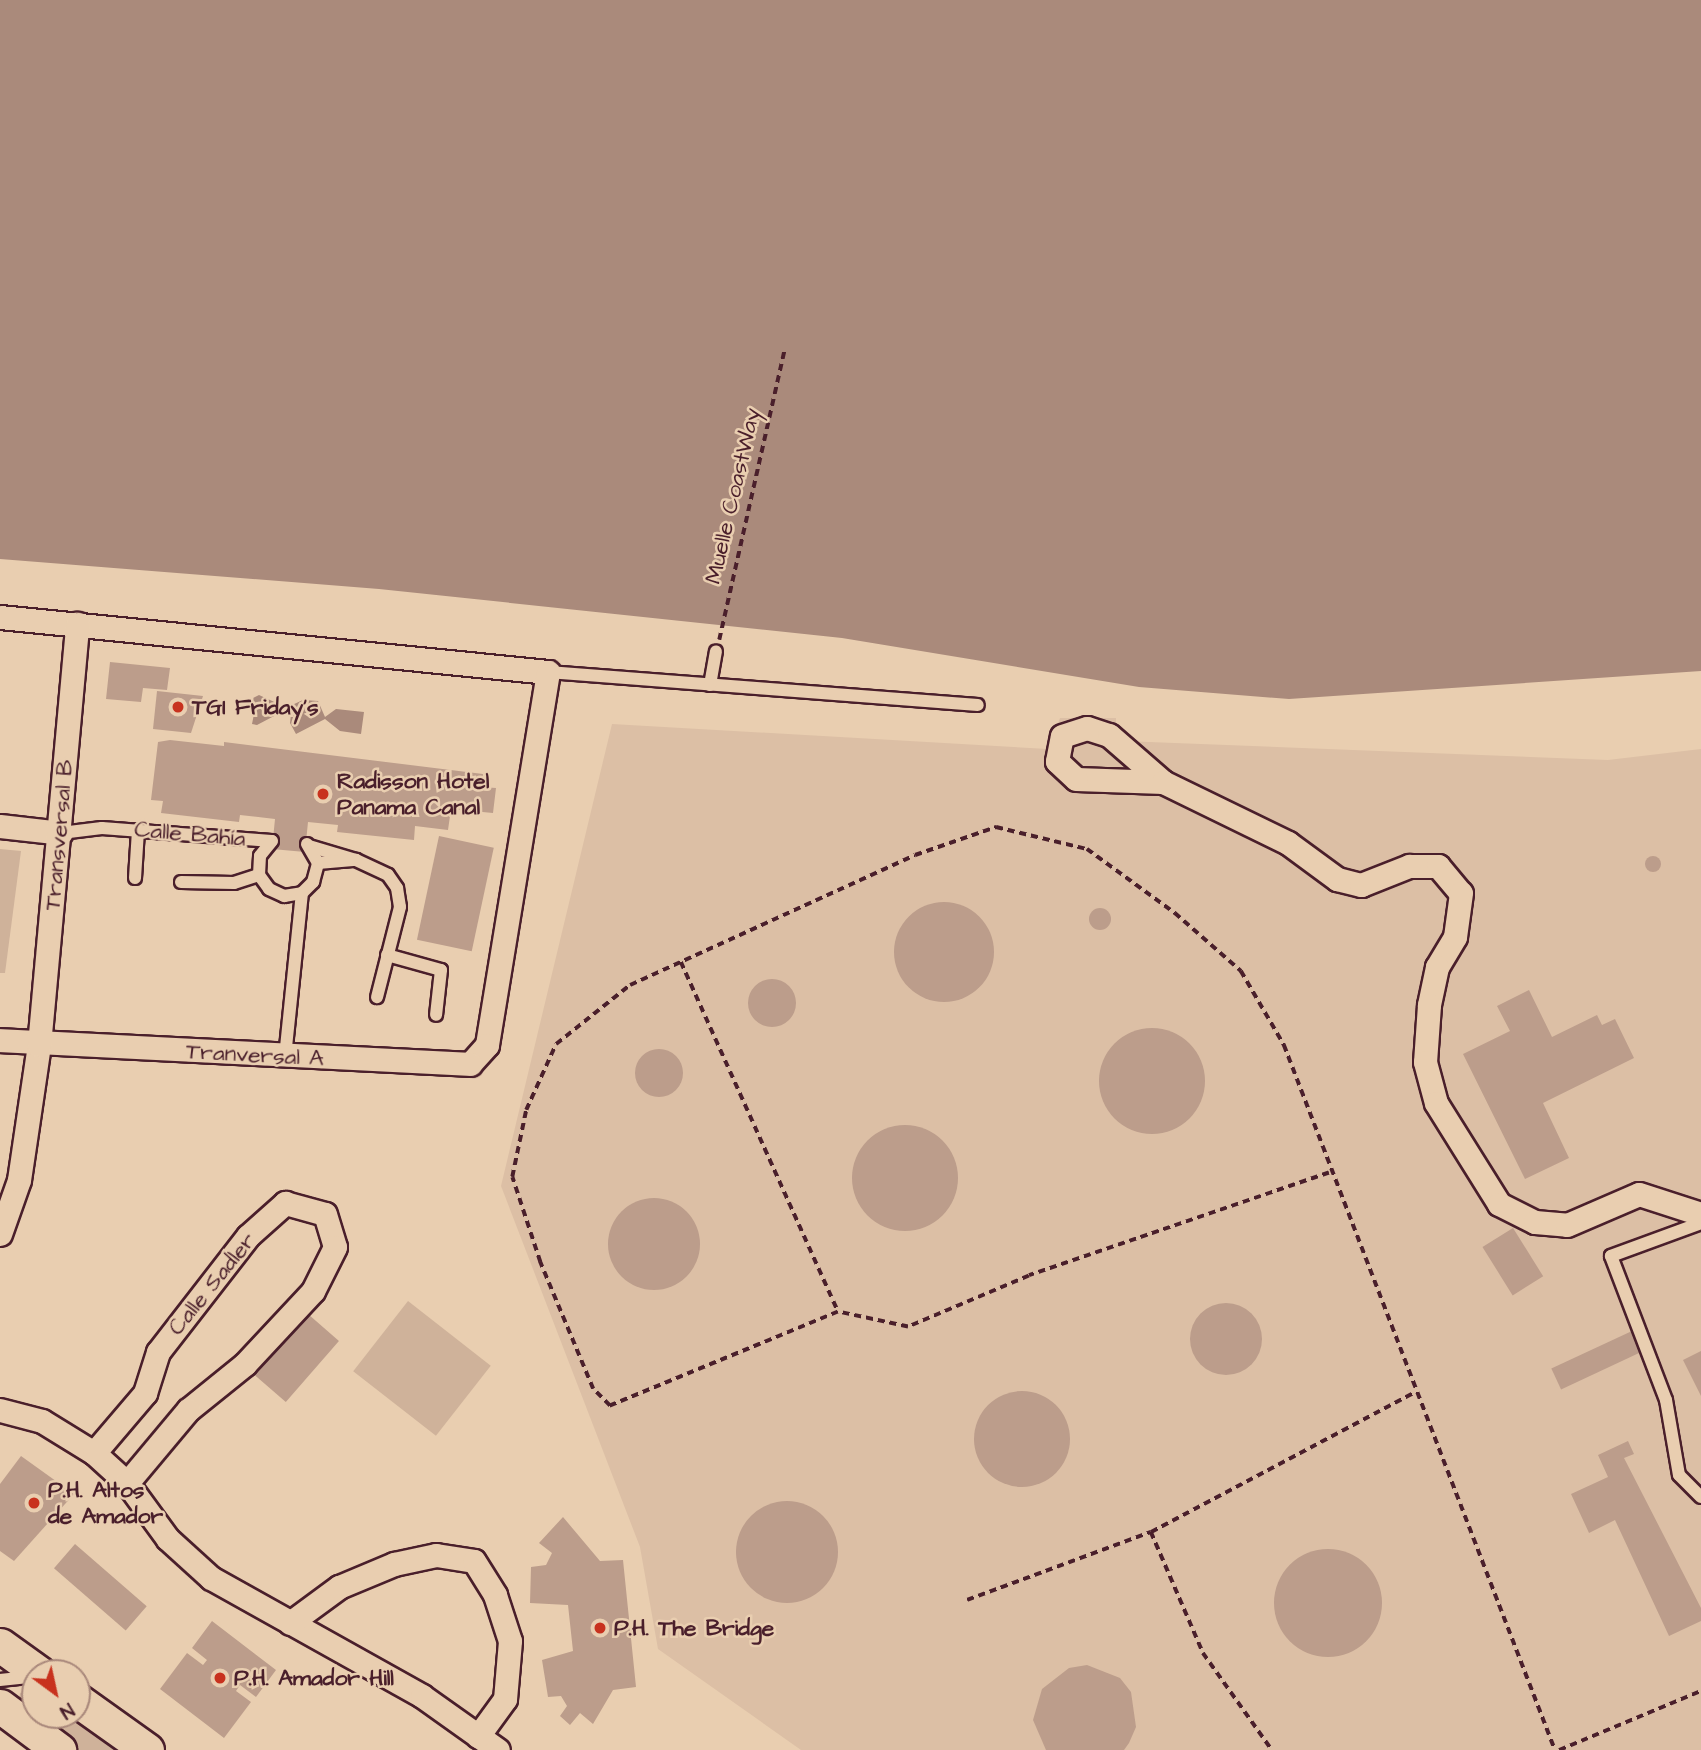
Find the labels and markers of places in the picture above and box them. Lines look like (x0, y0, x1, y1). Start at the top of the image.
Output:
place label: TGI Friday's (192, 693, 318, 721)
marker: TGI Friday's (170, 699, 186, 715)
place label: Radisson Hotel Panama Canal (337, 767, 489, 821)
marker: Radisson Hotel Panama Canal (315, 786, 331, 802)
place label: P.H. Altos de Amador (48, 1476, 163, 1530)
marker: P.H. Altos de Amador (26, 1495, 42, 1511)
place label: P.H. The Bridge (614, 1614, 774, 1642)
marker: P.H. The Bridge (592, 1620, 608, 1636)
place label: P.H. Amador Hill (234, 1664, 394, 1692)
marker: P.H. Amador Hill (212, 1670, 228, 1686)

